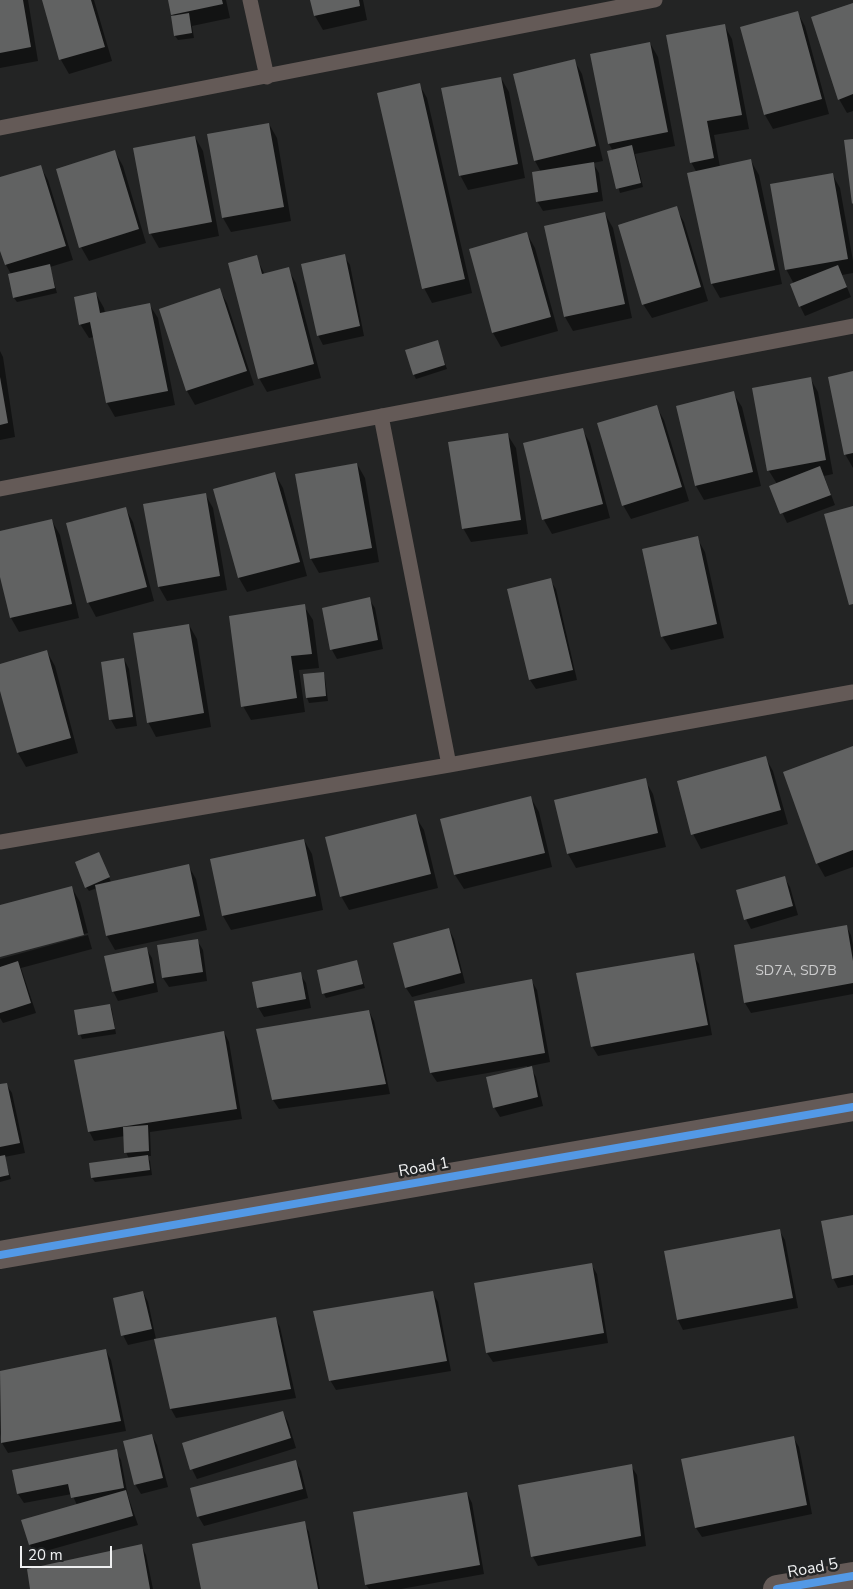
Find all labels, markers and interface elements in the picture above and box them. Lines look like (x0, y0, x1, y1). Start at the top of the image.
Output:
house number: SD7A, SD7B (755, 964, 837, 980)
street label: Road 1 (397, 1154, 451, 1182)
scale bar (22, 1536, 115, 1568)
text: 20 m (28, 1545, 63, 1565)
street label: Road 5 (786, 1555, 840, 1583)

